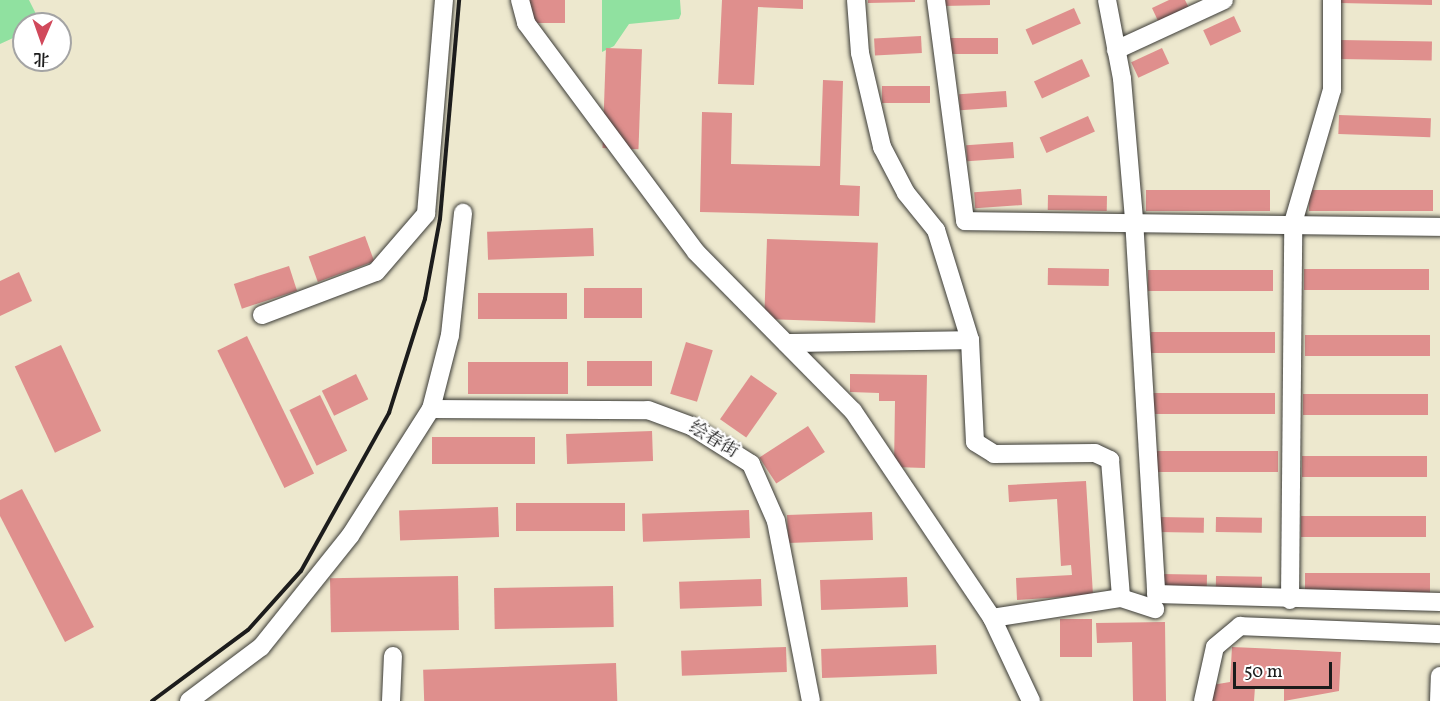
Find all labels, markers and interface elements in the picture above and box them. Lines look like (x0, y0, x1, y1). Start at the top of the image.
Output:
north arrow (12, 12, 72, 72)
text: 北 (33, 47, 50, 69)
street label: 绘春街 (684, 418, 742, 464)
scale bar (1236, 650, 1335, 688)
text: 50 m (1244, 660, 1283, 685)

